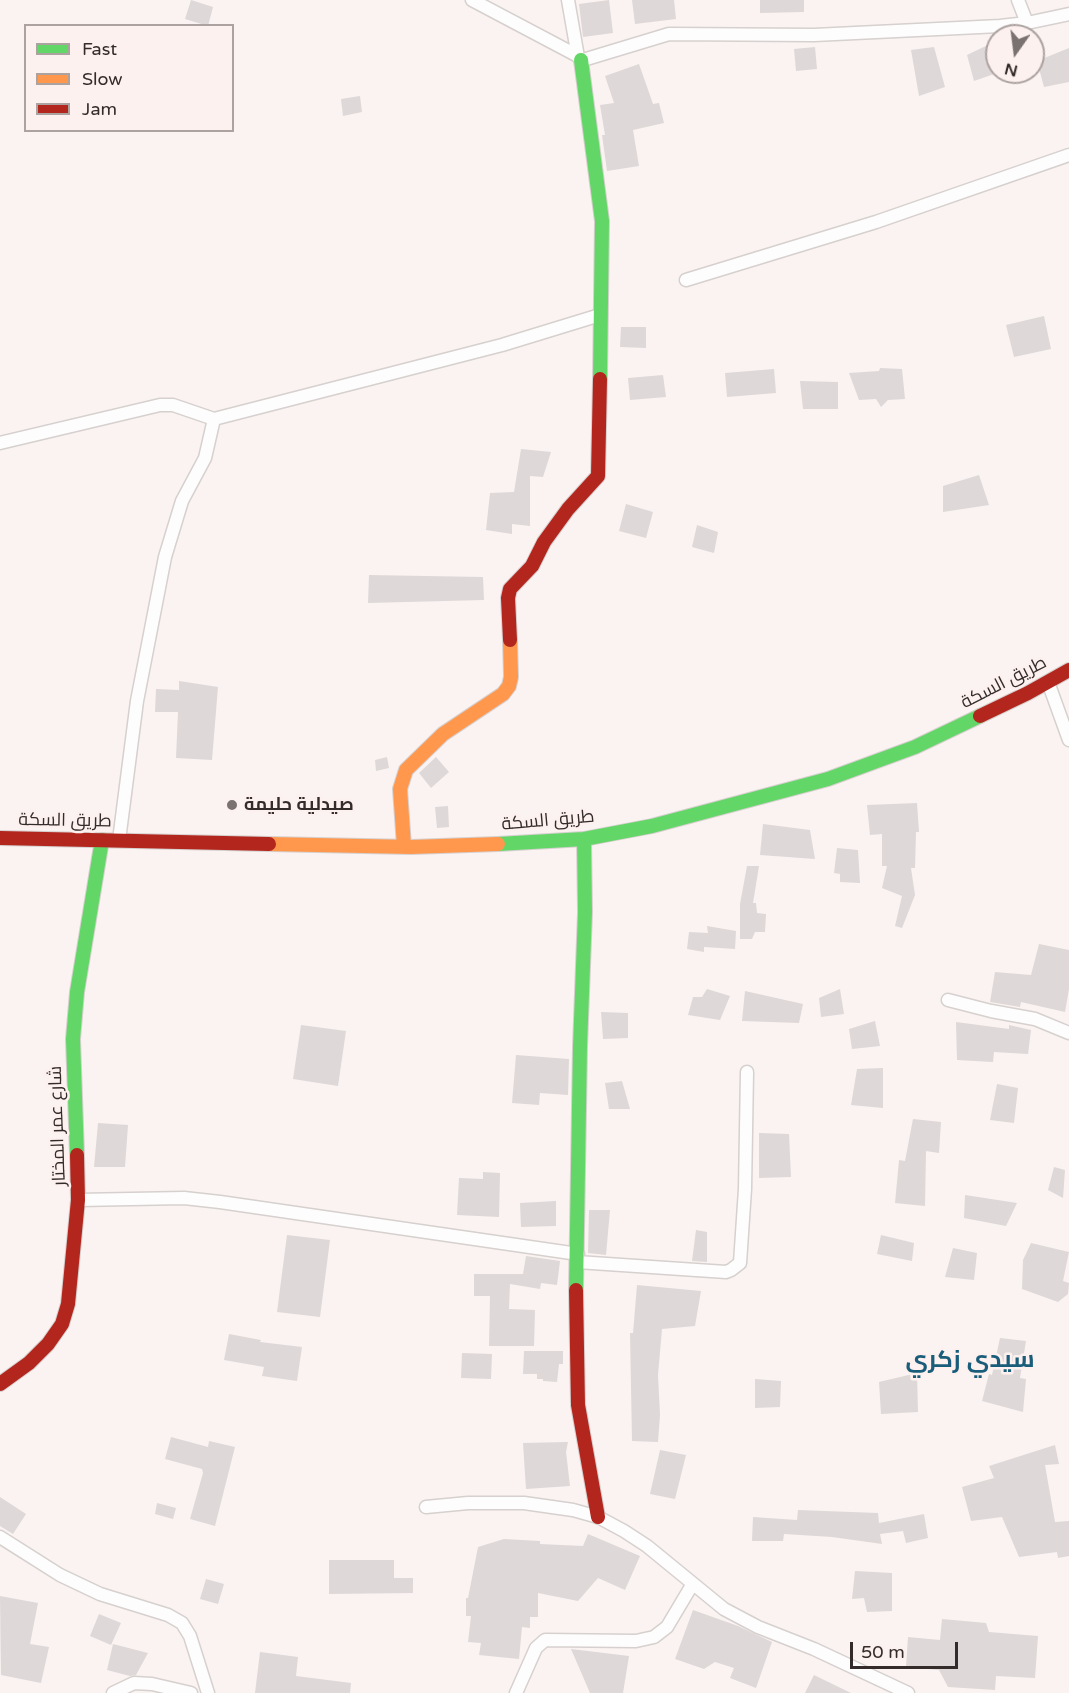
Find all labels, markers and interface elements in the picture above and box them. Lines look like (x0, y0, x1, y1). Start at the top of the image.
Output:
legend (24, 24, 234, 132)
north arrow (985, 24, 1045, 84)
text: Fast (82, 38, 117, 60)
text: N (1002, 58, 1020, 81)
text: Slow (82, 68, 123, 90)
text: Jam (82, 98, 117, 120)
street label: طريق السكة (958, 652, 1050, 714)
place label: صيدلية حليمة (244, 794, 354, 816)
marker: صيدلية حليمة (225, 798, 239, 812)
street label: طريق السكة (501, 806, 595, 836)
street label: طريق السكة (18, 809, 112, 833)
street label: شارع عمر المختار (45, 1065, 71, 1187)
district label: سيدي زكري (905, 1347, 1035, 1375)
scale bar (853, 1630, 961, 1668)
text: 50 m (861, 1641, 905, 1663)

